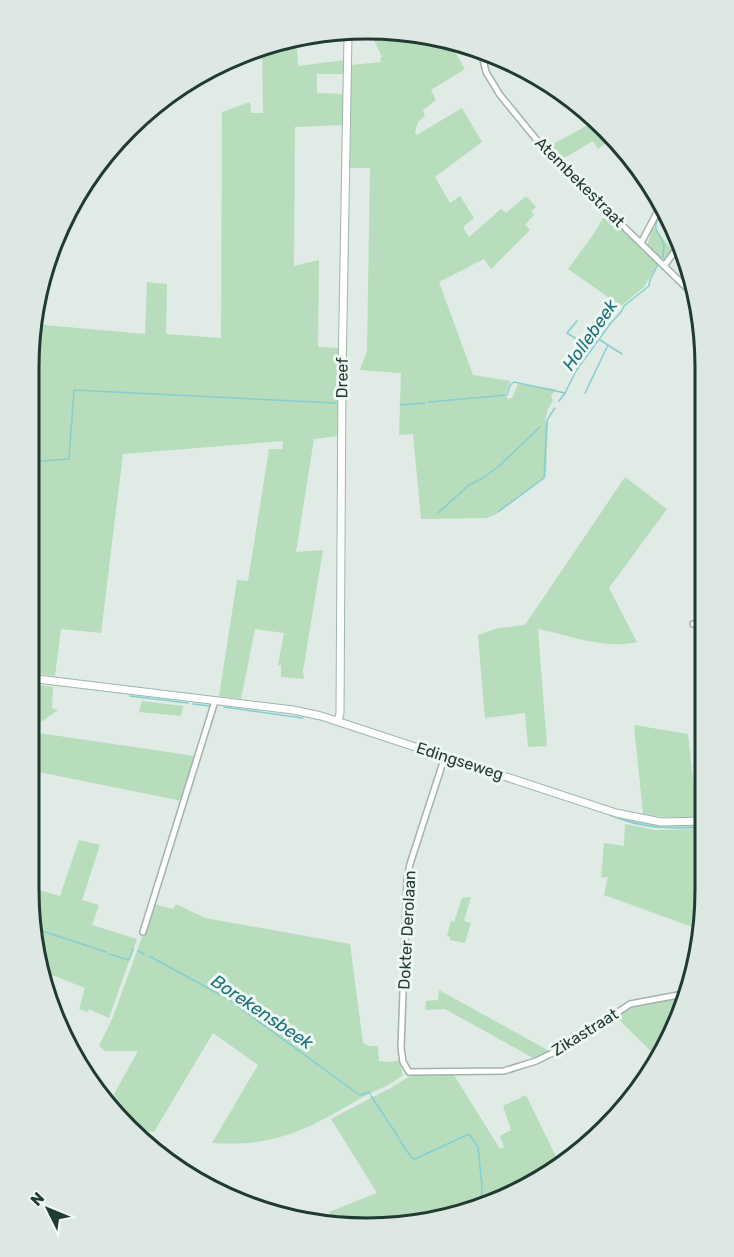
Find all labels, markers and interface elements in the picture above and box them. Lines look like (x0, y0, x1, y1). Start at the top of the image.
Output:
street label: Atembekestraat (531, 133, 629, 231)
water label: Hollebeek (557, 294, 623, 375)
street label: Dreef (332, 357, 352, 399)
street label: Edingseweg (414, 738, 506, 784)
street label: Dokter Derolaan (394, 870, 420, 990)
water label: Borekensbeek (207, 970, 318, 1055)
street label: Zikastraat (548, 1004, 622, 1060)
north arrow (18, 1179, 78, 1239)
text: N (27, 1188, 48, 1210)

